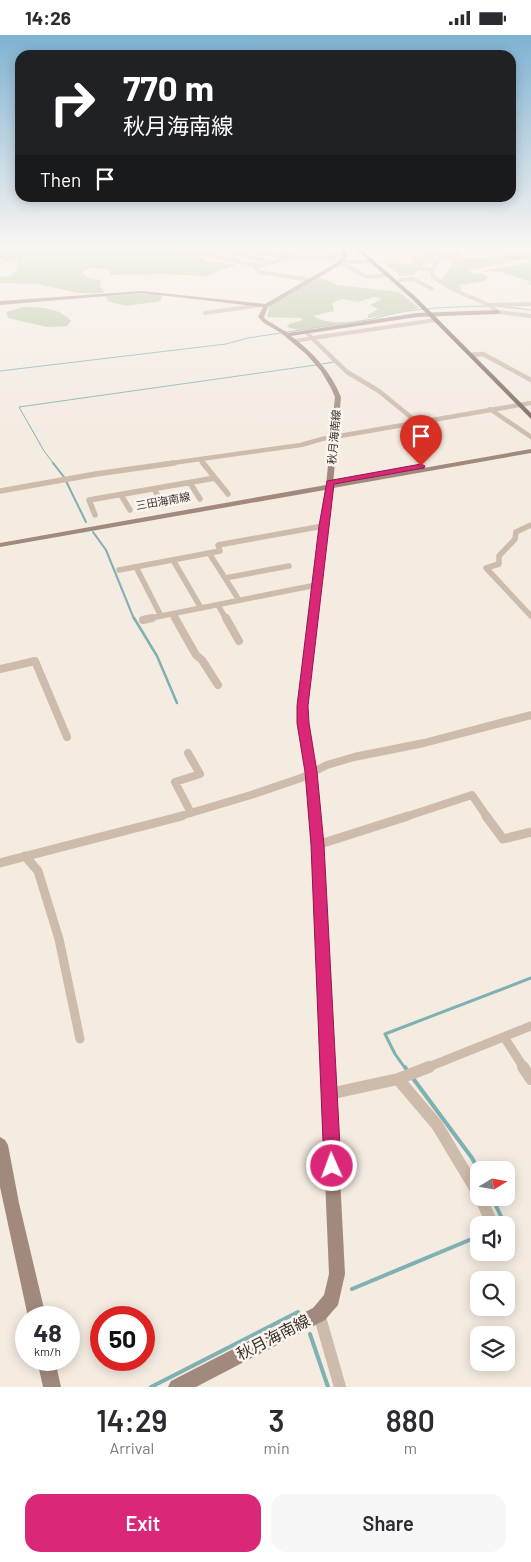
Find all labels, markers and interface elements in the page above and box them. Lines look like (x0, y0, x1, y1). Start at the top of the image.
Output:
text: 14:26 (25, 6, 71, 29)
text: 770 m (123, 66, 214, 108)
icon: right (40, 70, 105, 135)
text: 秋月海南線 (123, 112, 233, 138)
icon: arrive (91, 165, 119, 193)
text: Then (40, 168, 81, 191)
street label: 秋月海南線 (325, 409, 342, 465)
pin (400, 415, 442, 466)
icon: arrive (407, 422, 435, 450)
street label: 三田海南線 (135, 489, 191, 512)
position arrow (305, 1139, 357, 1191)
north arrow (470, 1161, 515, 1206)
map controls (470, 1161, 515, 1371)
button: sound (470, 1216, 515, 1261)
button: search (470, 1271, 515, 1316)
speed limit sign: 50 (90, 1306, 155, 1371)
street label: 秋月海南線 (233, 1310, 313, 1363)
text: 48 (33, 1317, 62, 1347)
button: layers (470, 1326, 515, 1371)
text: km/h (34, 1344, 61, 1358)
text: 14:29 (96, 1402, 167, 1438)
text: 3 (269, 1402, 285, 1438)
text: 880 (386, 1402, 435, 1438)
text: Arrival (109, 1438, 154, 1457)
text: min (264, 1438, 290, 1457)
text: m (404, 1438, 417, 1457)
button: Exit (25, 1494, 261, 1552)
button: Share (271, 1494, 506, 1552)

